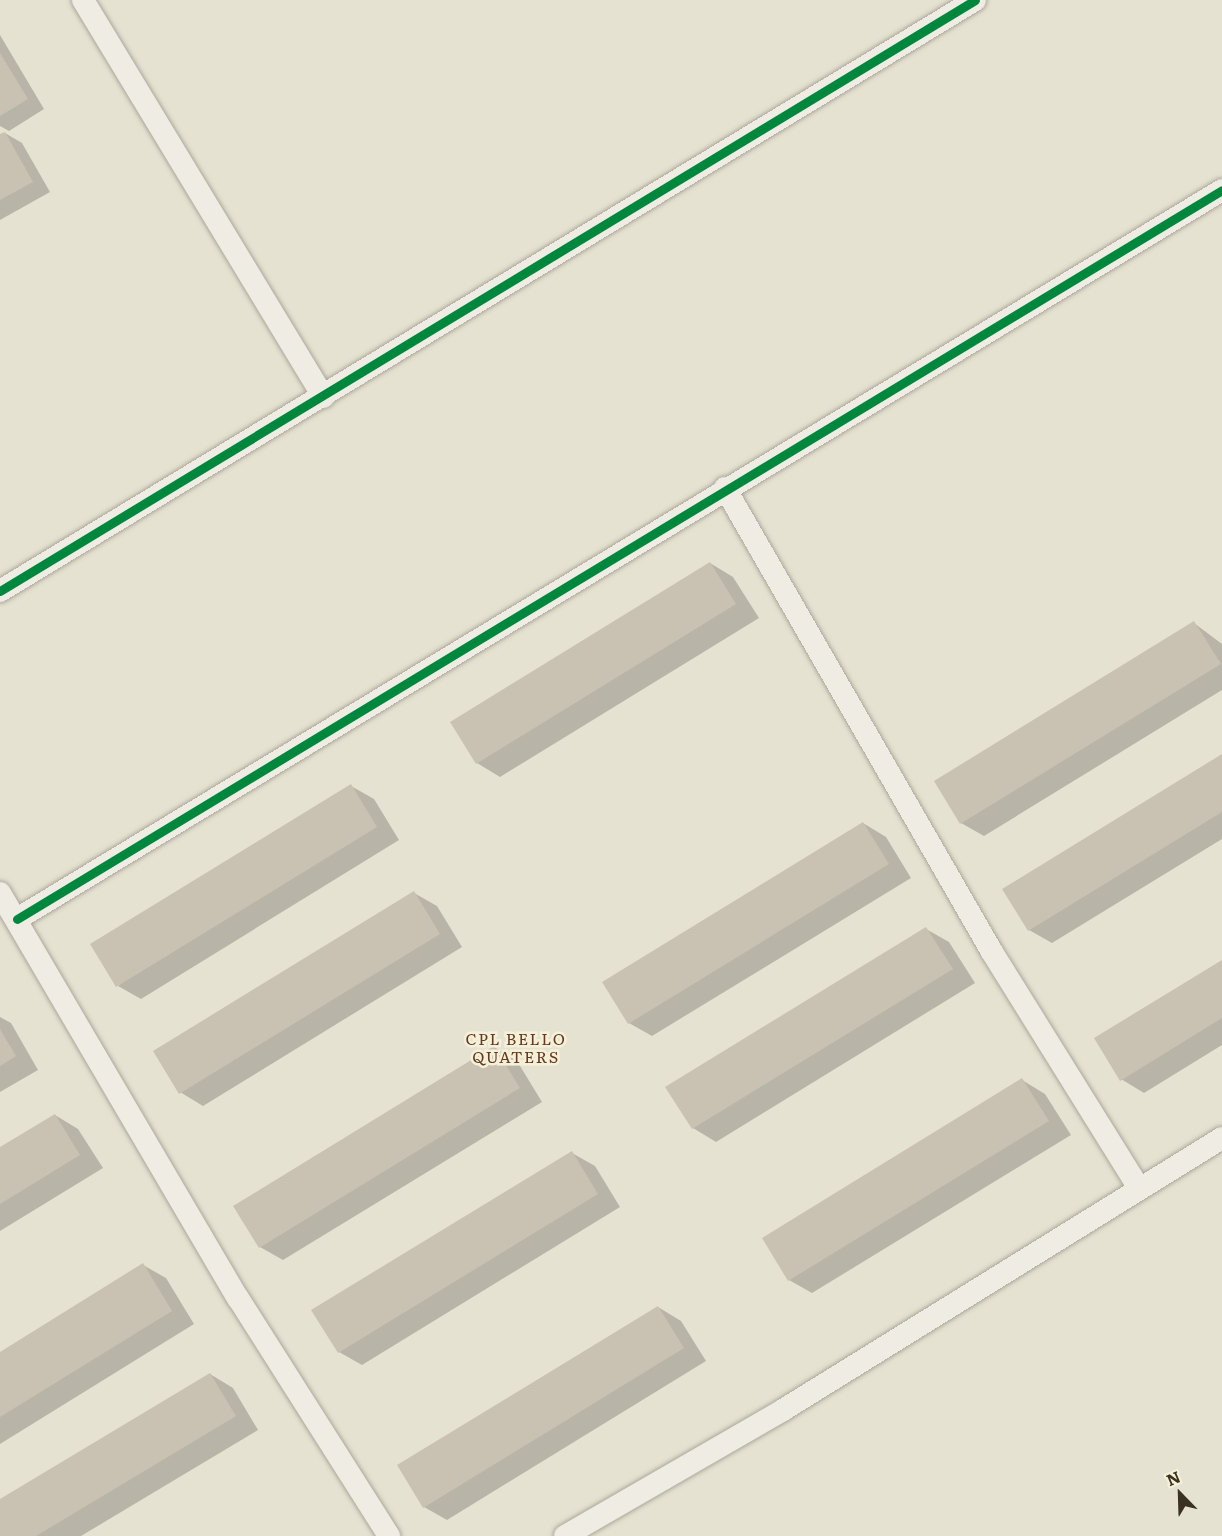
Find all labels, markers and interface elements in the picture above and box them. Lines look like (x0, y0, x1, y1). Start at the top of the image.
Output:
district label: CPL BELLO QUATERS (466, 1028, 566, 1066)
north arrow (1150, 1464, 1210, 1524)
text: N (1162, 1464, 1184, 1491)

